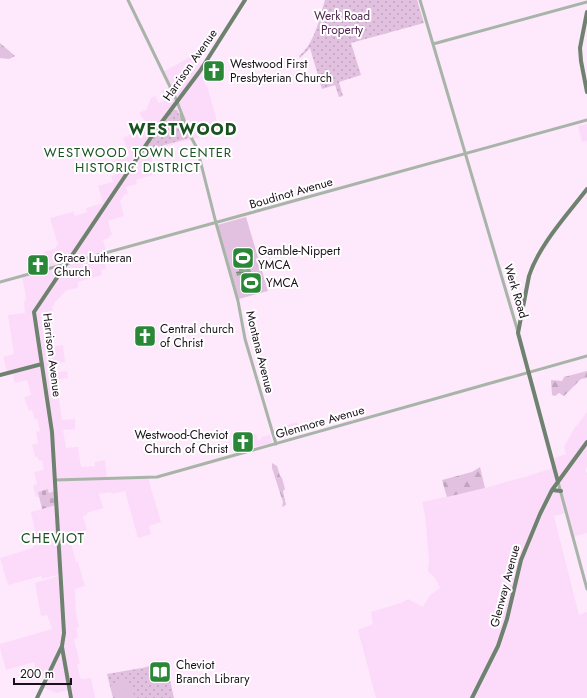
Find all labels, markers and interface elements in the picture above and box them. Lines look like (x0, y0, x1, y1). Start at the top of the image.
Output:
park label: Werk Road Property (314, 7, 370, 39)
street label: Harrison Avenue (158, 25, 222, 105)
place label: Westwood First Presbyterian Church (230, 55, 332, 87)
church icon: Westwood First Presbyterian Church (201, 58, 227, 84)
district label: WESTWOOD (129, 118, 237, 141)
district label: WESTWOOD TOWN CENTER HISTORIC DISTRICT (44, 143, 232, 177)
street label: Boudinot Avenue (247, 172, 335, 214)
place label: Gamble-Nippert YMCA (258, 242, 340, 274)
sports icon: Gamble-Nippert YMCA (230, 245, 256, 271)
place label: Grace Lutheran Church (54, 249, 132, 281)
church icon: Grace Lutheran Church (25, 252, 51, 278)
street label: Werk Road (499, 262, 533, 320)
sports icon: YMCA (238, 270, 264, 296)
place label: YMCA (266, 274, 298, 292)
street label: Montana Avenue (241, 309, 279, 395)
street label: Harrison Avenue (38, 312, 66, 398)
place label: Central church of Christ (160, 320, 234, 352)
church icon: Central church of Christ (132, 323, 158, 349)
street label: Glenmore Avenue (274, 401, 366, 443)
place label: Westwood-Cheviot Church of Christ (134, 426, 228, 458)
church icon: Westwood-Cheviot Church of Christ (230, 429, 256, 455)
district label: CHEVIOT (21, 528, 85, 548)
street label: Glenway Avenue (485, 543, 525, 629)
place label: Cheviot Branch Library (176, 656, 250, 688)
library icon: Cheviot Branch Library (147, 659, 173, 685)
scale bar (14, 660, 71, 686)
text: 200 m (20, 665, 54, 683)

